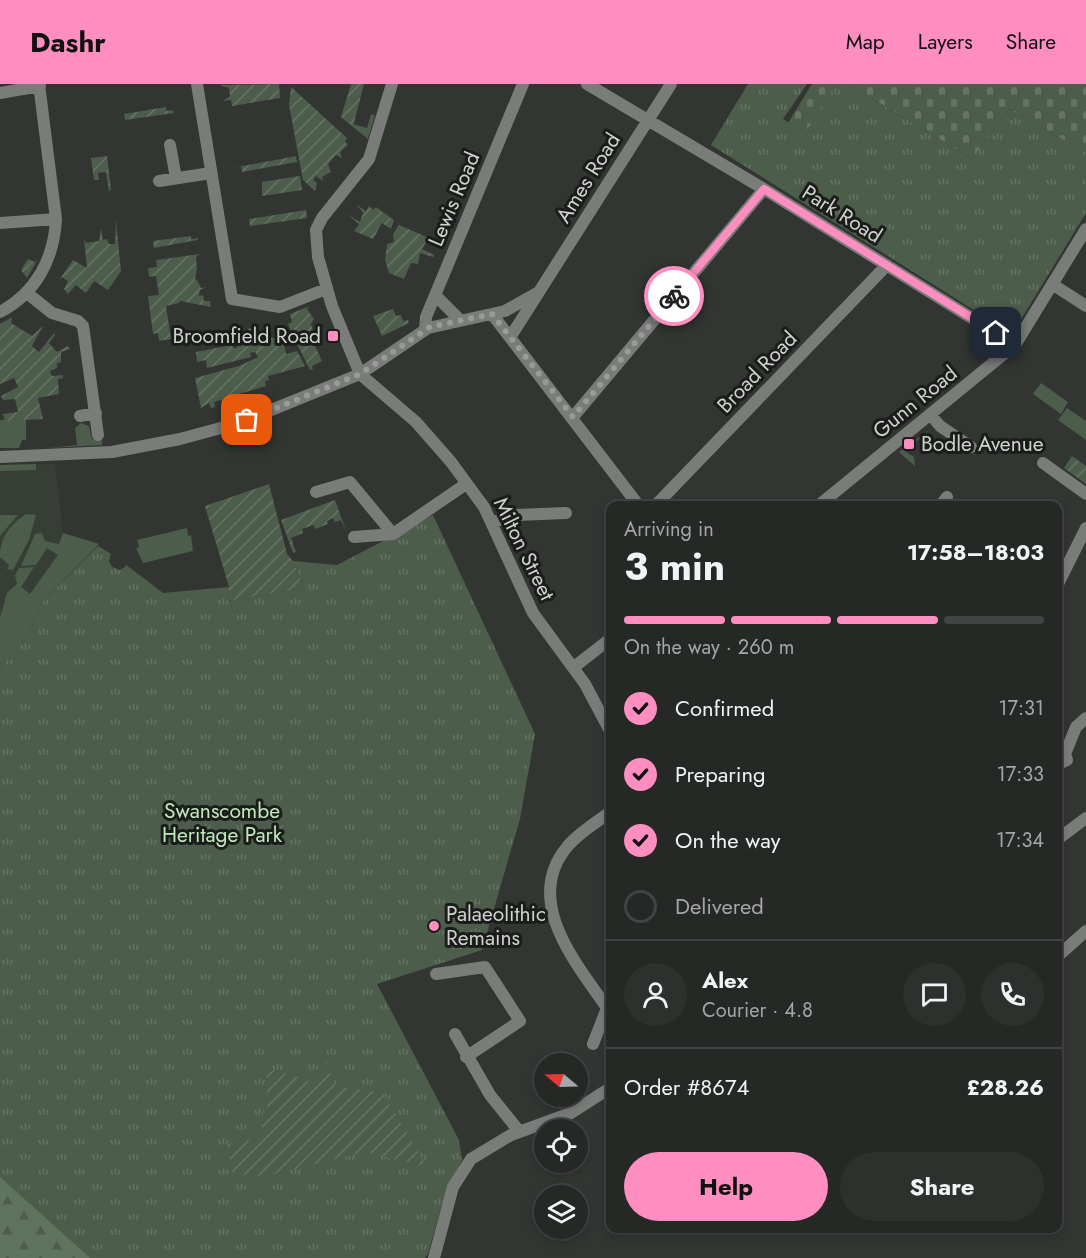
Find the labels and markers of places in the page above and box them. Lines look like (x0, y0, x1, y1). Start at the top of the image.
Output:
pin (970, 307, 1021, 358)
place label: Broomfield Road (172, 321, 321, 351)
marker: Broomfield Road (326, 329, 340, 343)
pin (221, 394, 272, 445)
place label: Bodle Avenue (921, 429, 1044, 459)
marker: Bodle Avenue (902, 437, 916, 451)
place label: Palaeolithic Remains (446, 899, 546, 953)
marker: Palaeolithic Remains (427, 919, 441, 933)

